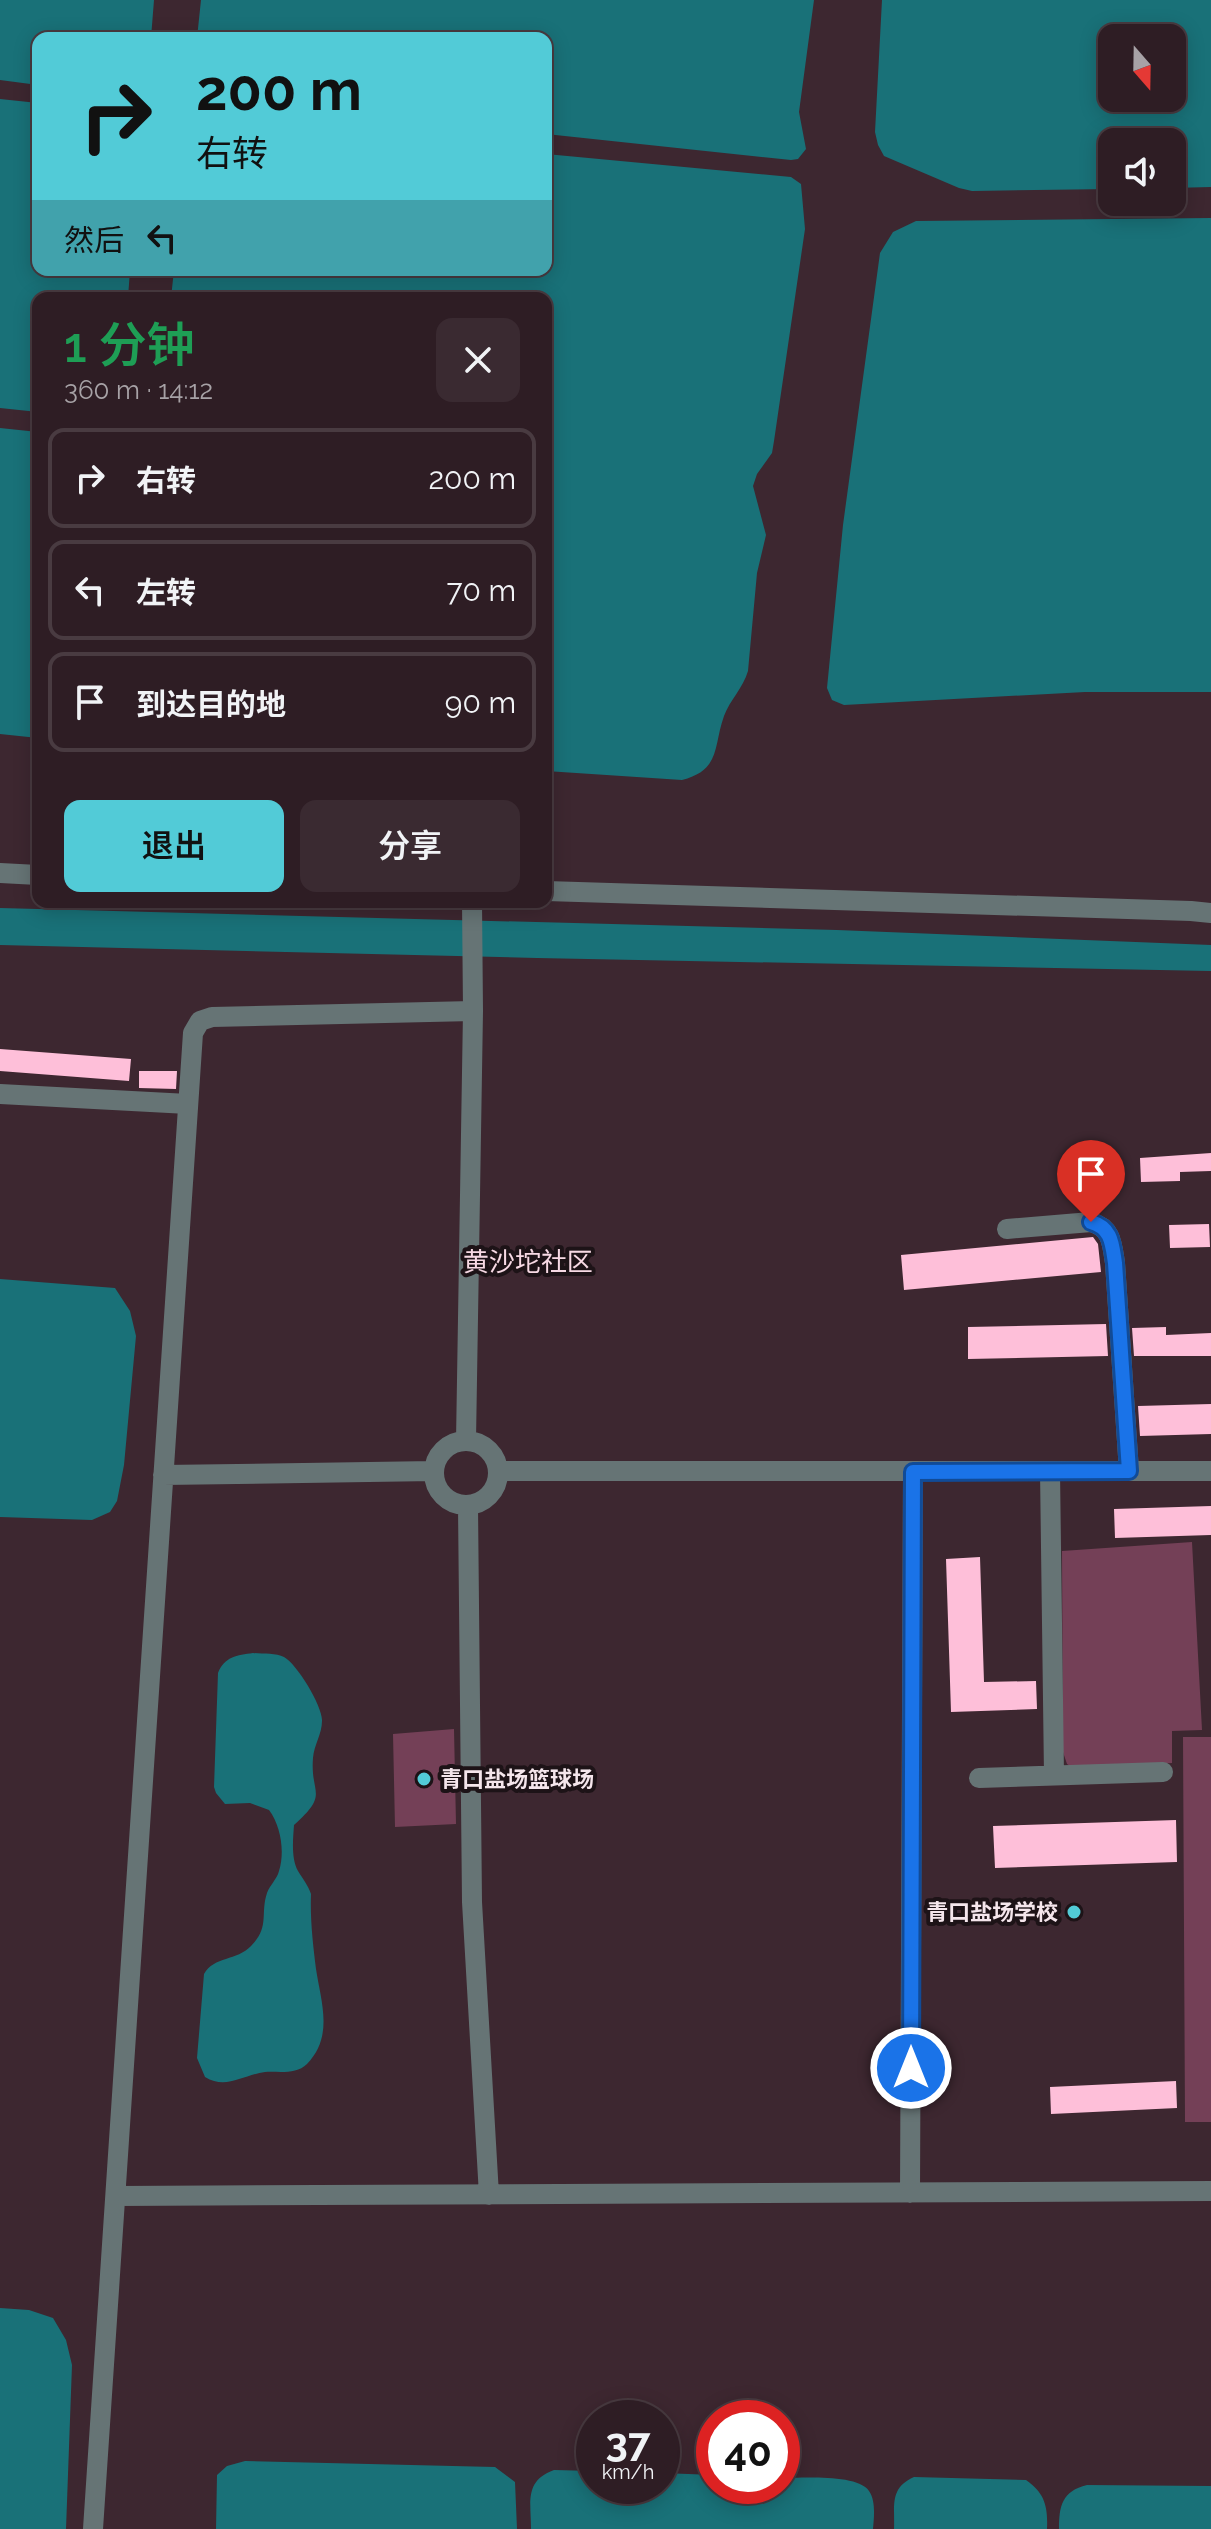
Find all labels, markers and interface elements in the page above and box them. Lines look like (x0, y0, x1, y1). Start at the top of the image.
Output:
north arrow (1098, 24, 1186, 112)
map controls (1098, 24, 1186, 216)
text: 200 m (196, 57, 362, 123)
icon: right (64, 64, 168, 168)
button: sound (1098, 128, 1186, 216)
text: 右转 (196, 132, 268, 174)
icon: left (140, 216, 184, 260)
text: 然后 (64, 223, 124, 258)
text: 1 分钟 (64, 317, 194, 373)
button: close (436, 318, 520, 402)
text: 360 m · 14:12 (64, 375, 213, 405)
icon: right (68, 456, 112, 500)
text: 200 m (428, 461, 516, 496)
text: 右转 (136, 463, 196, 498)
icon: left (68, 568, 112, 612)
text: 70 m (446, 573, 516, 608)
text: 左转 (136, 575, 196, 610)
icon: arrive (68, 680, 112, 724)
text: 90 m (445, 685, 516, 720)
text: 到达目的地 (136, 687, 286, 722)
button: 退出 (64, 800, 284, 892)
button: 分享 (300, 800, 520, 892)
pin (1057, 1140, 1125, 1222)
icon: arrive (1069, 1152, 1113, 1196)
district label: 黄沙坨社区 (463, 1247, 593, 1277)
place label: 青口盐场篮球场 (440, 1766, 594, 1792)
marker: 青口盐场篮球场 (415, 1770, 433, 1788)
place label: 青口盐场学校 (926, 1899, 1058, 1925)
marker: 青口盐场学校 (1065, 1903, 1083, 1921)
position arrow (869, 2026, 953, 2110)
speed limit sign: 40 (696, 2400, 800, 2504)
text: 37 (606, 2418, 650, 2465)
text: km/h (602, 2460, 654, 2484)

